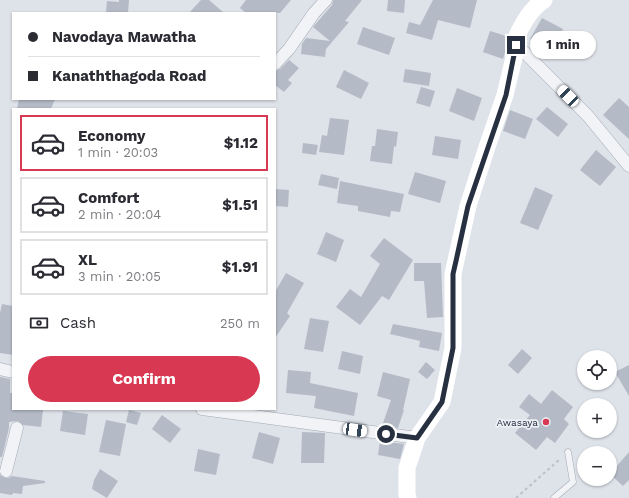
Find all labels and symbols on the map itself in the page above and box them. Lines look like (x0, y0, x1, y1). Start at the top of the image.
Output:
callout: 1 min (530, 31, 596, 59)
route end (507, 36, 525, 54)
car (555, 83, 581, 109)
place label: Awasaya (496, 417, 538, 428)
marker: Awasaya (541, 417, 551, 427)
car (342, 422, 368, 438)
route start (377, 425, 395, 443)

